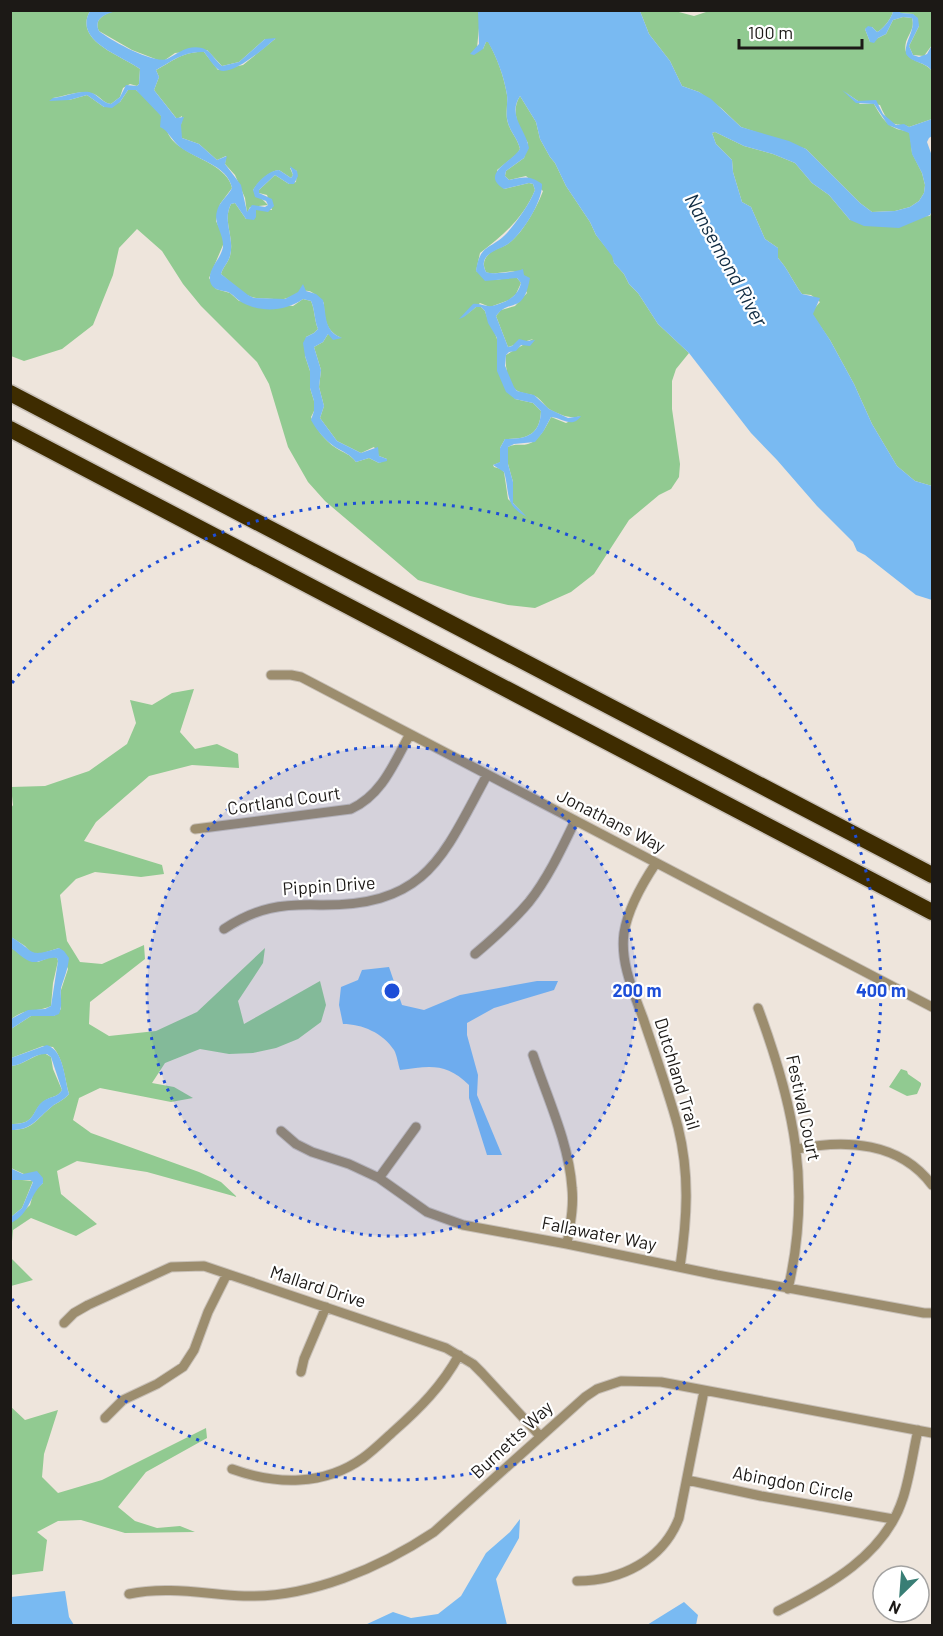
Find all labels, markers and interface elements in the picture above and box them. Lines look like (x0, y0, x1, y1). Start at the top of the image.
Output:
scale bar (739, 12, 862, 50)
text: 100 m (748, 21, 793, 43)
water label: Nansemond River (680, 189, 774, 331)
street label: Cortland Court (226, 781, 342, 819)
street label: Jonathans Way (554, 783, 669, 857)
street label: Pippin Drive (282, 871, 376, 899)
text: 200 m (612, 979, 662, 1001)
text: 400 m (856, 979, 906, 1001)
centre of rings (382, 981, 402, 1001)
street label: Dutchland Trail (650, 1015, 705, 1132)
street label: Festival Court (782, 1053, 826, 1163)
street label: Fallawater Way (540, 1211, 658, 1255)
street label: Mallard Drive (268, 1260, 369, 1312)
street label: Burnetts Way (466, 1396, 557, 1483)
street label: Abingdon Circle (731, 1461, 856, 1506)
north arrow (871, 1564, 931, 1624)
text: N (886, 1597, 903, 1619)

